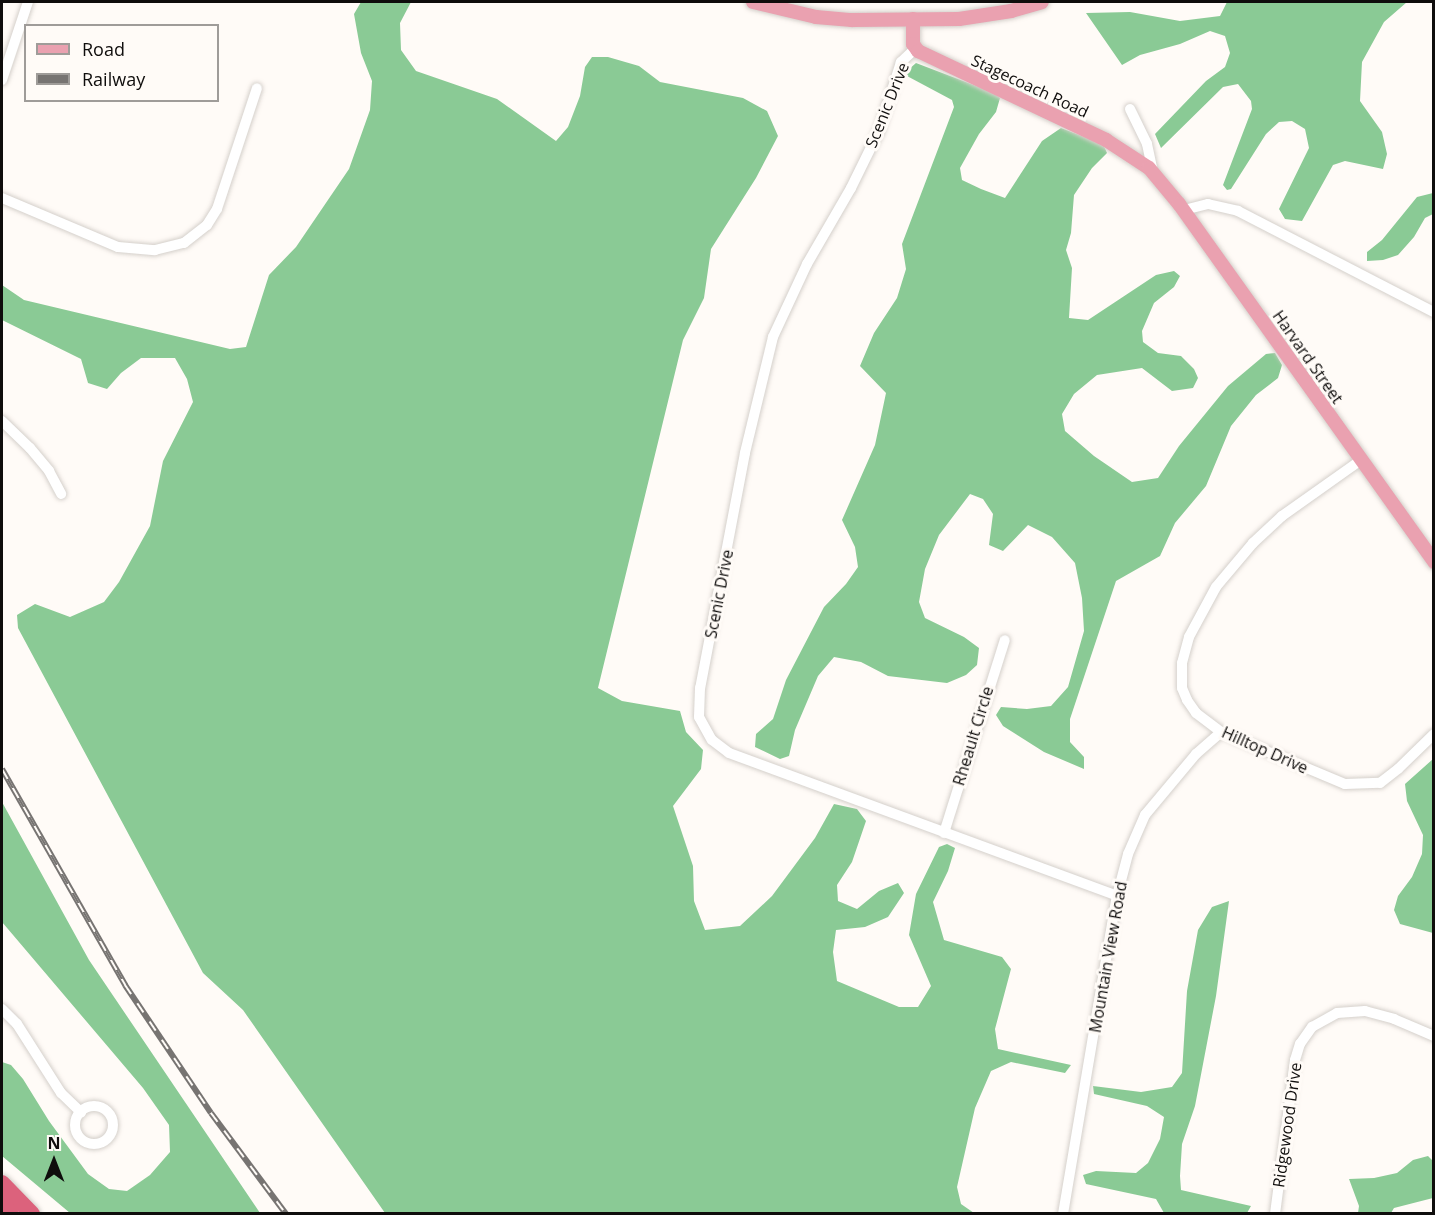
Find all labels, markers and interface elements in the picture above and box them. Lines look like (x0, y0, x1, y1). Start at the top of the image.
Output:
legend (24, 24, 219, 102)
text: Road (82, 37, 125, 61)
street label: Stagecoach Road (968, 50, 1092, 122)
street label: Scenic Drive (861, 60, 913, 150)
text: Railway (82, 67, 145, 91)
street label: Harvard Street (1269, 307, 1347, 407)
street label: Scenic Drive (701, 548, 737, 640)
street label: Rheault Circle (949, 684, 997, 788)
street label: Hilltop Drive (1219, 722, 1311, 778)
street label: Mountain View Road (1085, 880, 1131, 1034)
street label: Ridgewood Drive (1269, 1061, 1305, 1189)
north arrow (24, 1131, 84, 1191)
text: N (47, 1132, 61, 1154)

